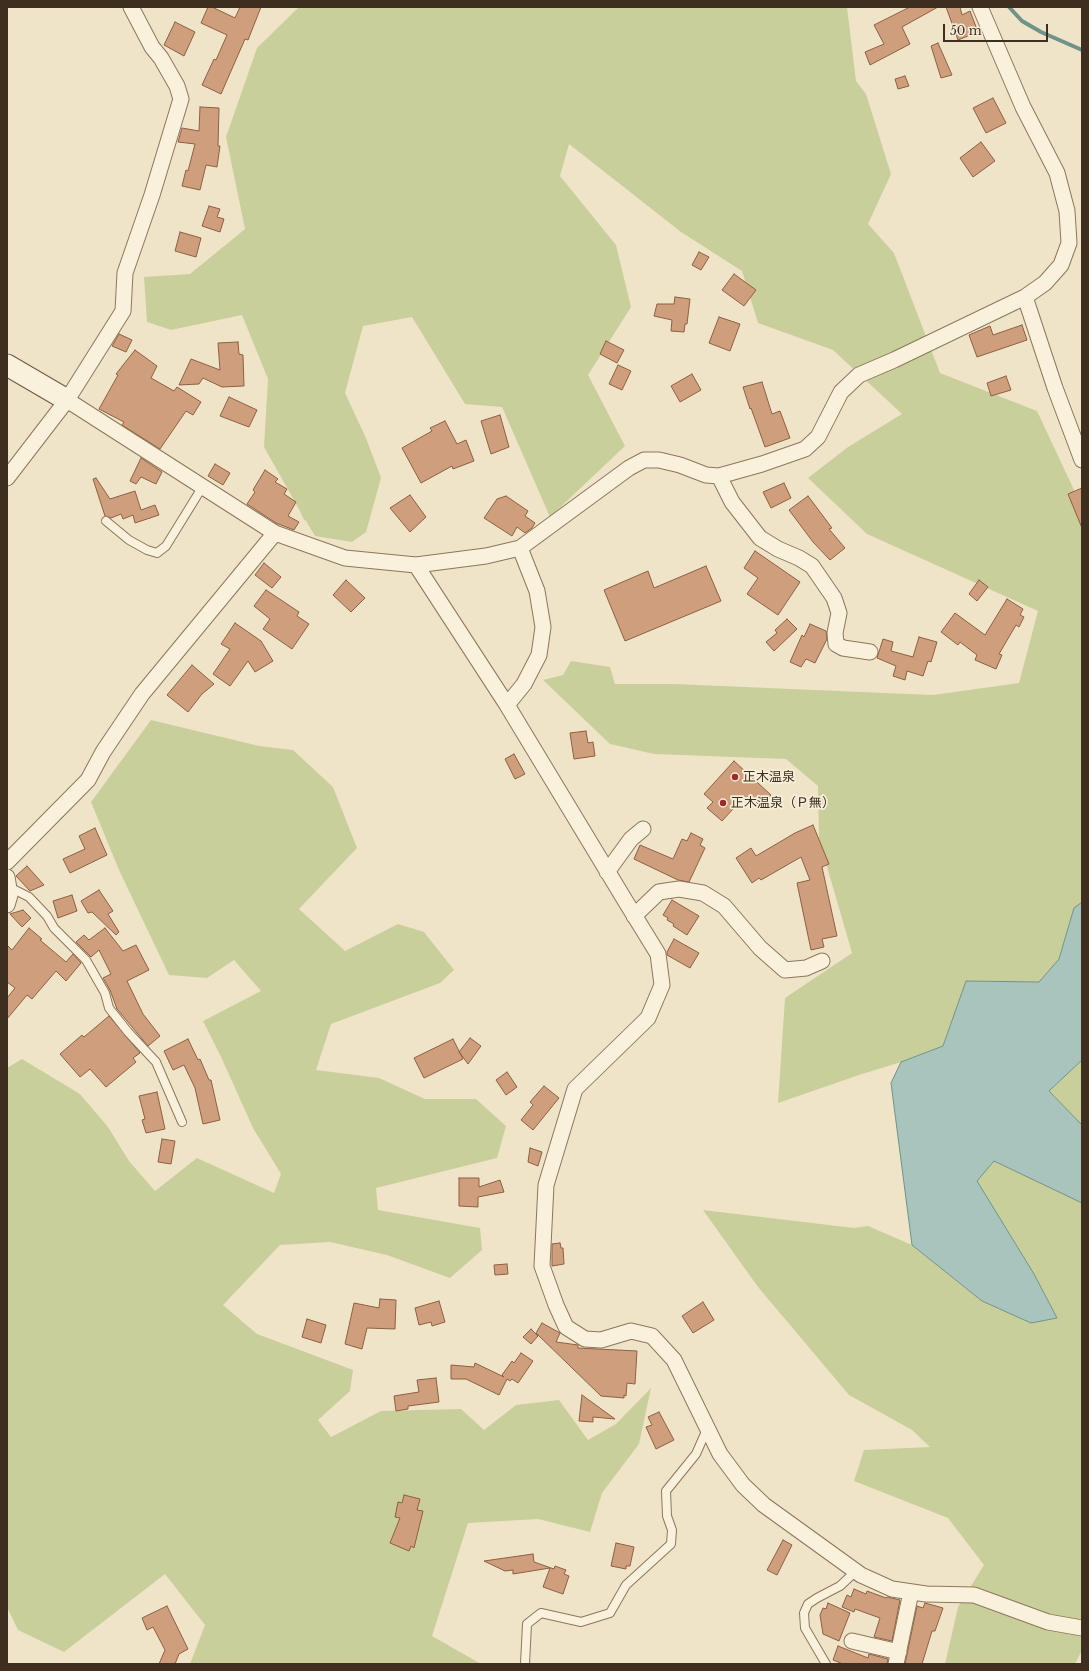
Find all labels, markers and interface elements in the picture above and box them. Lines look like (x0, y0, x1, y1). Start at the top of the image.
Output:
scale bar (945, 16, 1050, 42)
text: 50 m (950, 23, 982, 38)
place label: 正木温泉 (743, 769, 795, 785)
marker: 正木温泉 (730, 772, 740, 782)
place label: 正木温泉（Ｐ無） (731, 795, 835, 811)
marker: 正木温泉（Ｐ無） (718, 798, 728, 808)

